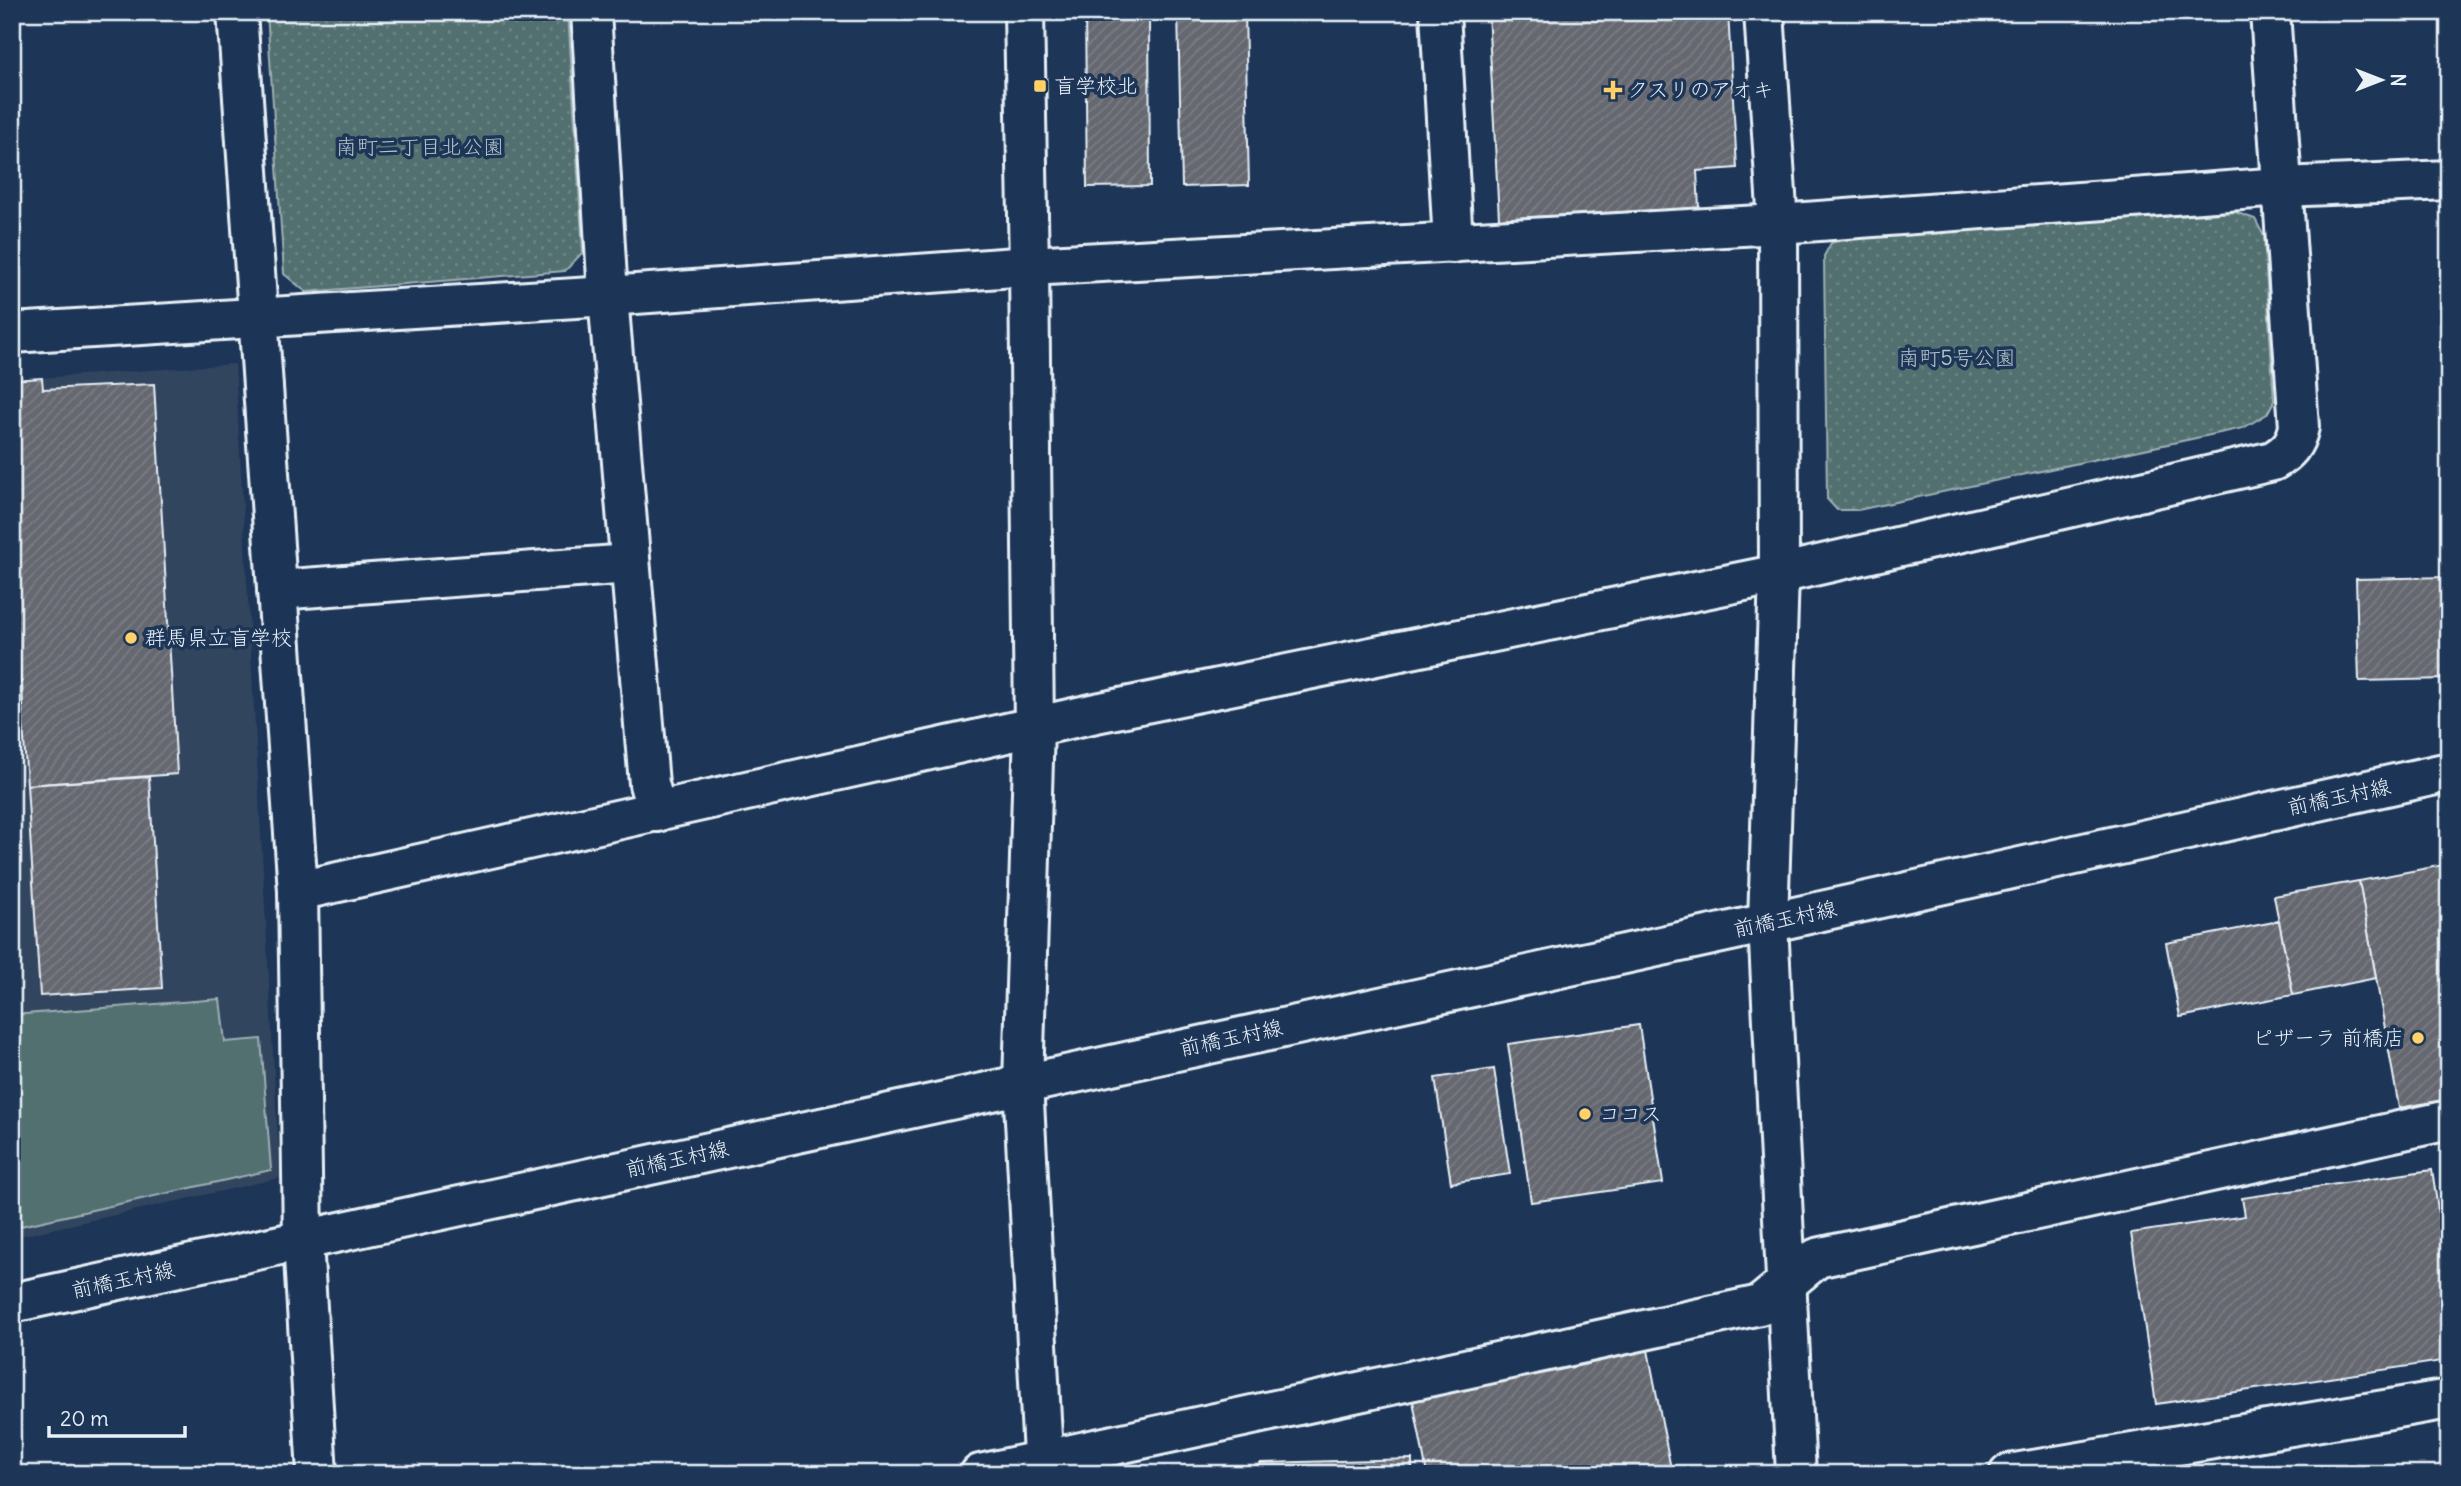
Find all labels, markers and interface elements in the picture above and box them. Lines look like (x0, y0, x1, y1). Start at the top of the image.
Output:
north arrow (2346, 46, 2416, 116)
place label: 盲学校北 (1054, 72, 1138, 99)
text: N (2386, 73, 2410, 87)
place label: クスリのアオキ (1627, 76, 1774, 103)
marker: 盲学校北 (1032, 78, 1048, 94)
marker: クスリのアオキ (1605, 82, 1621, 98)
park label: 南町二丁目北公園 (336, 133, 504, 160)
park label: 南町5号公園 (1898, 344, 2016, 371)
place label: 群馬県立盲学校 (145, 624, 292, 651)
marker: 群馬県立盲学校 (123, 630, 139, 646)
street label: 前橋玉村線 (2285, 772, 2393, 821)
street label: 前橋玉村線 (1731, 894, 1839, 943)
street label: 前橋玉村線 (1177, 1013, 1285, 1062)
place label: ピザーラ 前橋店 (2252, 1024, 2404, 1051)
marker: ピザーラ 前橋店 (2410, 1030, 2426, 1046)
place label: ココス (1599, 1100, 1662, 1127)
marker: ココス (1577, 1106, 1593, 1122)
street label: 前橋玉村線 (623, 1134, 731, 1183)
street label: 前橋玉村線 (69, 1255, 177, 1304)
scale bar (49, 1395, 186, 1439)
text: 20 m (60, 1405, 109, 1432)

